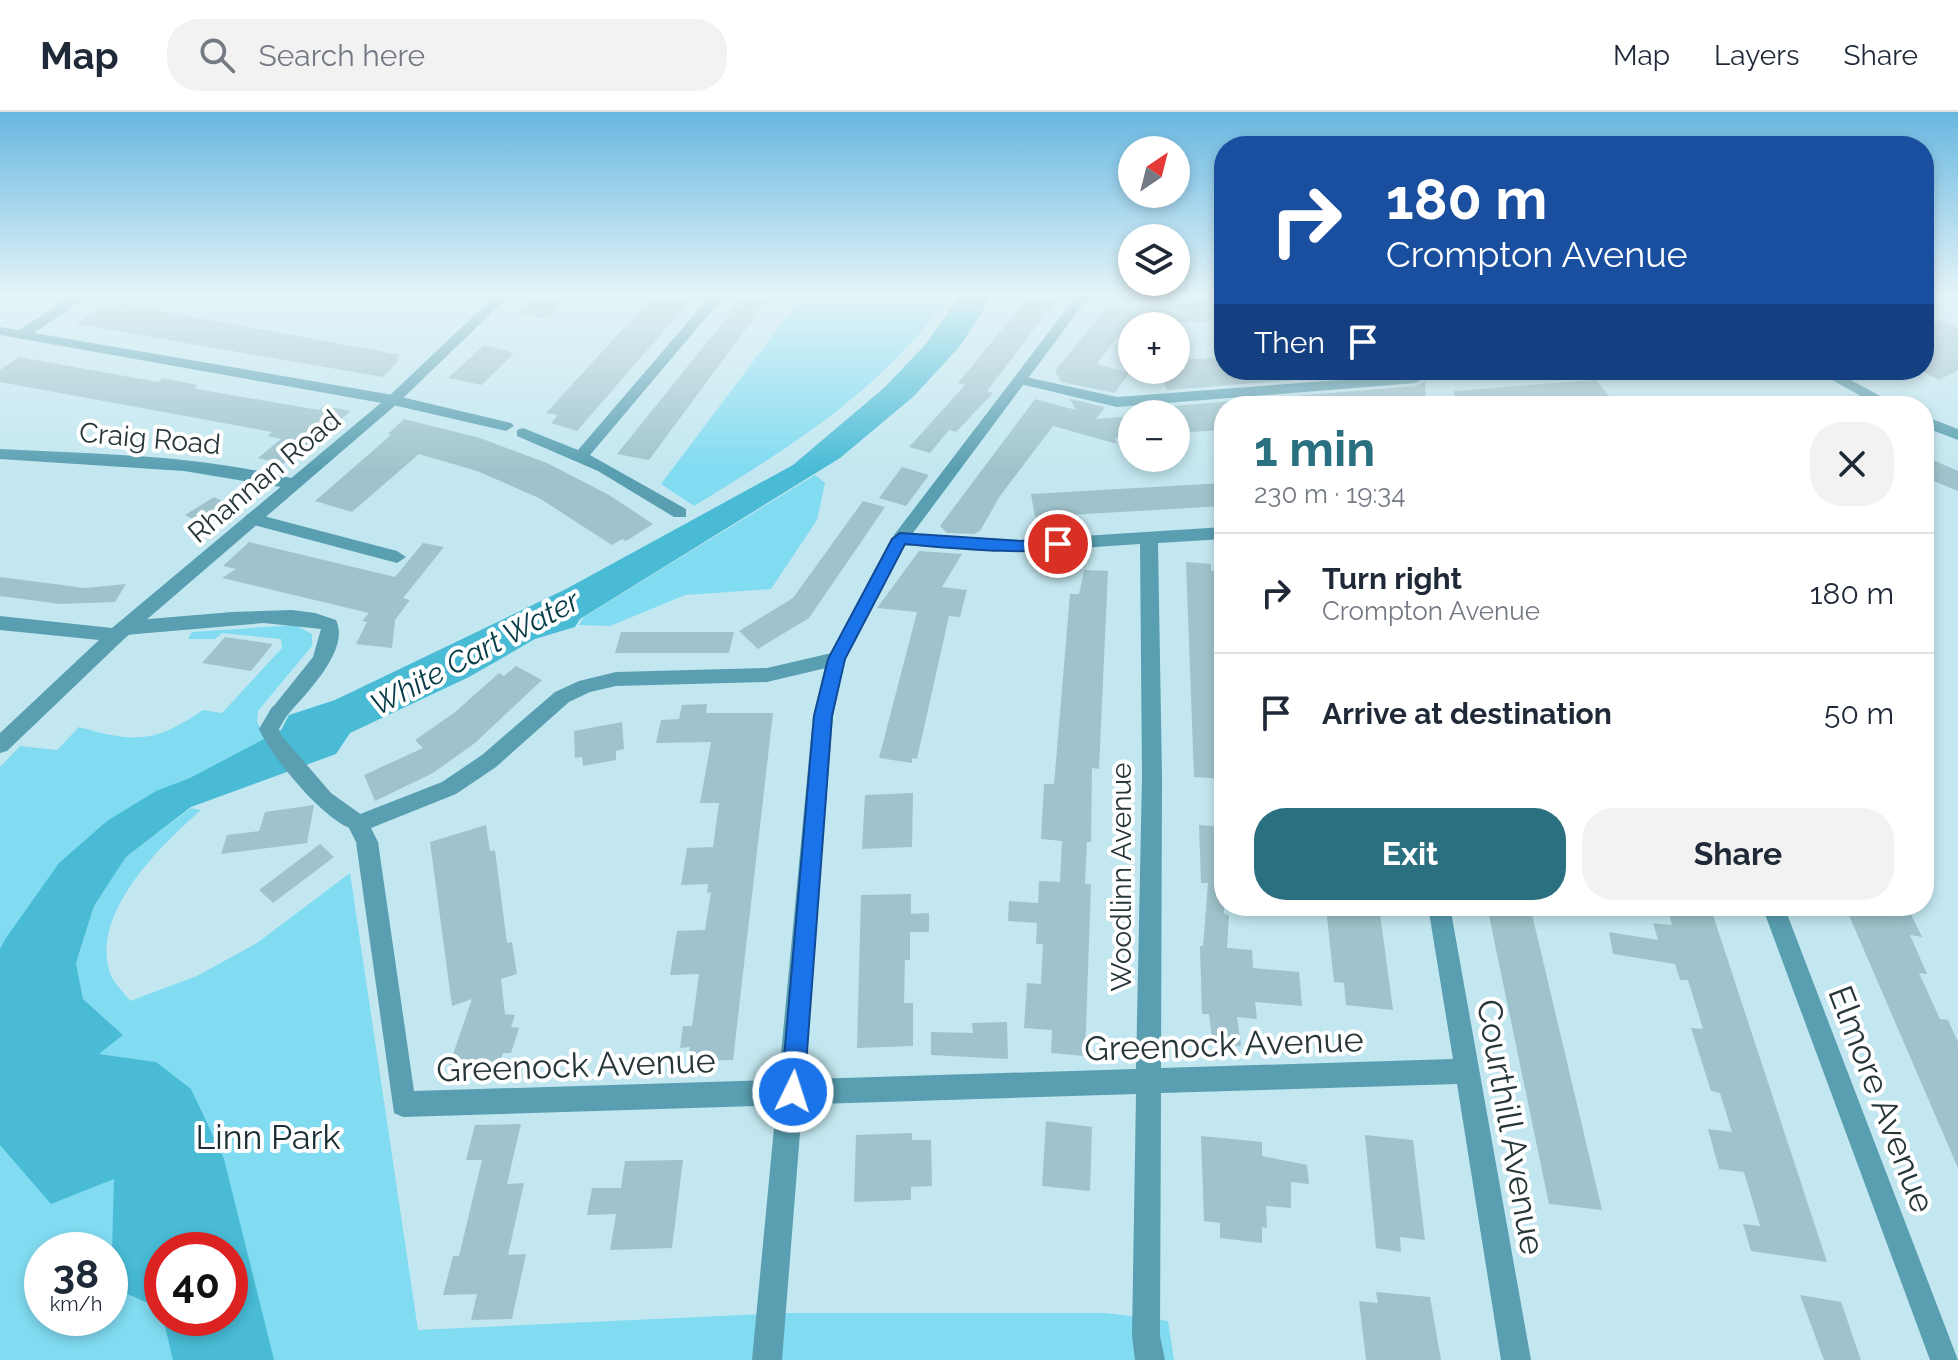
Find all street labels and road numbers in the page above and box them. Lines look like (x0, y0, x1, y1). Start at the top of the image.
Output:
street label: Rhannan Road (182, 403, 347, 550)
street label: Craig Road (78, 416, 222, 461)
street label: Woodlinn Avenue (1105, 762, 1138, 992)
street label: Elmore Avenue (1820, 980, 1944, 1218)
street label: Courthill Avenue (1469, 996, 1553, 1258)
street label: Greenock Avenue (1084, 1019, 1364, 1069)
street label: Greenock Avenue (436, 1040, 716, 1090)

